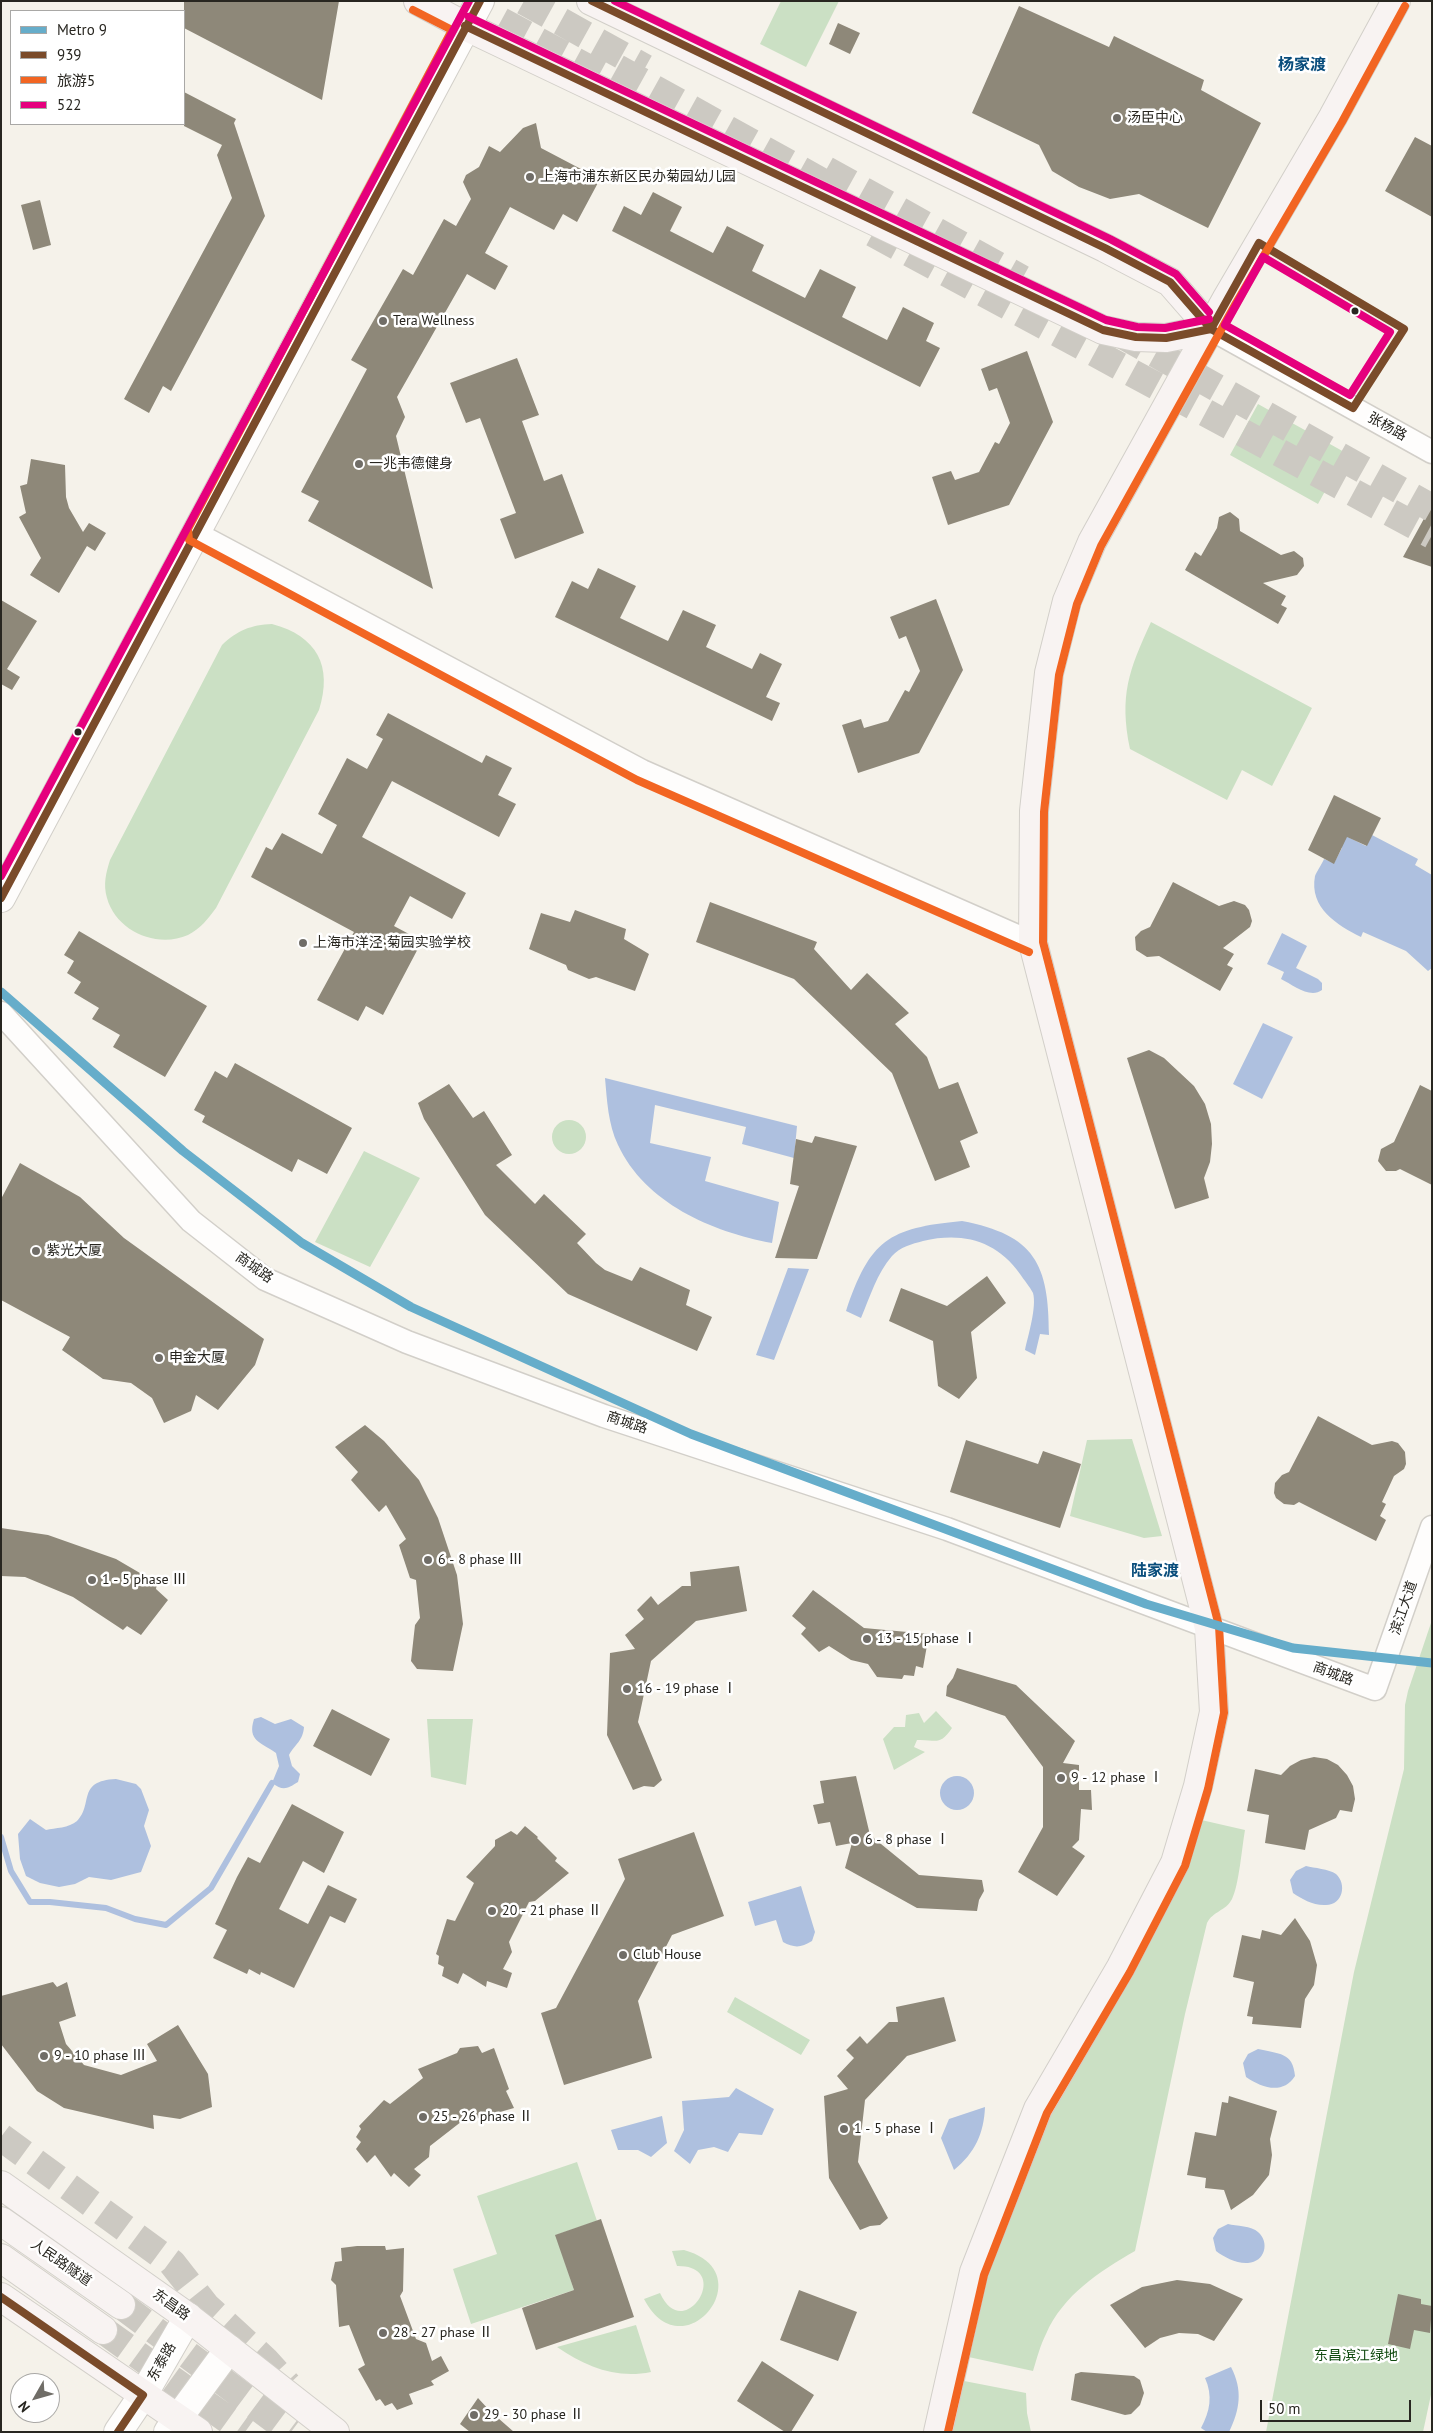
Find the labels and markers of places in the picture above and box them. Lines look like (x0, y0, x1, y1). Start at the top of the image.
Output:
place label: 汤臣中心 (1127, 110, 1183, 126)
marker: 汤臣中心 (1111, 112, 1123, 124)
place label: 上海市浦东新区民办菊园幼儿园 (540, 169, 736, 185)
marker: 上海市浦东新区民办菊园幼儿园 (524, 171, 536, 183)
unlabelled marker (1350, 306, 1360, 316)
place label: Tera Wellness (393, 313, 474, 329)
marker: Tera Wellness (377, 315, 389, 327)
place label: 一兆韦德健身 (369, 456, 453, 472)
marker: 一兆韦德健身 (353, 458, 365, 470)
unlabelled marker (73, 727, 83, 737)
place label: 上海市洋泾·菊园实验学校 (313, 935, 471, 951)
marker: 上海市洋泾·菊园实验学校 (297, 937, 309, 949)
place label: 紫光大厦 (46, 1243, 102, 1259)
marker: 紫光大厦 (30, 1245, 42, 1257)
place label: 申金大厦 (169, 1350, 225, 1366)
marker: 申金大厦 (153, 1352, 165, 1364)
place label: 6 - 8 phase Ⅲ (438, 1552, 522, 1568)
marker: 6 - 8 phase Ⅲ (422, 1554, 434, 1566)
place label: 1 - 5 phase Ⅲ (102, 1572, 186, 1588)
marker: 1 - 5 phase Ⅲ (86, 1574, 98, 1586)
place label: 13 - 15 phase Ⅰ (877, 1631, 977, 1647)
marker: 13 - 15 phase Ⅰ (861, 1633, 873, 1645)
place label: 16 - 19 phase Ⅰ (637, 1681, 737, 1697)
marker: 16 - 19 phase Ⅰ (621, 1683, 633, 1695)
place label: 9 - 12 phase Ⅰ (1071, 1770, 1163, 1786)
marker: 9 - 12 phase Ⅰ (1055, 1772, 1067, 1784)
place label: 6 - 8 phase Ⅰ (865, 1832, 949, 1848)
marker: 6 - 8 phase Ⅰ (849, 1834, 861, 1846)
place label: 20 - 21 phase Ⅱ (502, 1903, 602, 1919)
marker: 20 - 21 phase Ⅱ (486, 1905, 498, 1917)
place label: Club House (633, 1947, 701, 1963)
marker: Club House (617, 1949, 629, 1961)
place label: 9 - 10 phase Ⅲ (54, 2048, 146, 2064)
marker: 9 - 10 phase Ⅲ (38, 2050, 50, 2062)
place label: 25 - 26 phase Ⅱ (433, 2109, 533, 2125)
marker: 25 - 26 phase Ⅱ (417, 2111, 429, 2123)
place label: 1 - 5 phase Ⅰ (854, 2121, 938, 2137)
marker: 1 - 5 phase Ⅰ (838, 2123, 850, 2135)
place label: 28 - 27 phase Ⅱ (393, 2325, 493, 2341)
marker: 28 - 27 phase Ⅱ (377, 2327, 389, 2339)
place label: 29 - 30 phase Ⅱ (484, 2407, 584, 2423)
marker: 29 - 30 phase Ⅱ (468, 2409, 480, 2421)

